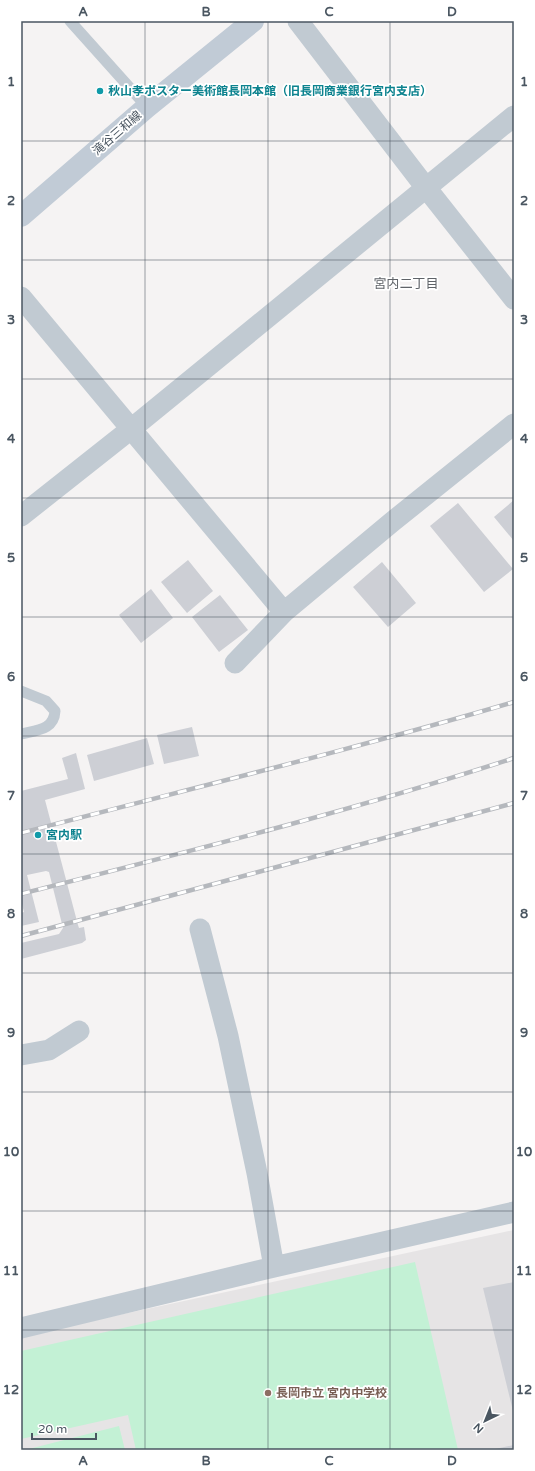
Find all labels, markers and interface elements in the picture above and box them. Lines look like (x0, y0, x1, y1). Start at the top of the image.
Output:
text: A (78, 4, 88, 20)
text: B (201, 4, 211, 20)
text: C (324, 4, 334, 20)
text: D (447, 4, 457, 20)
text: 1 (7, 74, 15, 90)
text: 1 (520, 74, 528, 90)
place label: 秋山孝ポスター美術館長岡本館（旧長岡商業銀行宮内支店） (108, 84, 432, 98)
marker: 秋山孝ポスター美術館長岡本館（旧長岡商業銀行宮内支店） (95, 86, 105, 96)
street label: 滝谷三和線 (90, 108, 144, 158)
text: 2 (7, 193, 15, 209)
text: 2 (520, 193, 528, 209)
district label: 宮内二丁目 (373, 276, 439, 292)
text: 3 (7, 312, 15, 328)
text: 3 (520, 312, 528, 328)
text: 4 (7, 431, 16, 447)
text: 4 (520, 431, 529, 447)
text: 5 (7, 550, 15, 566)
text: 5 (520, 550, 528, 566)
text: 6 (7, 669, 15, 685)
text: 6 (520, 669, 528, 685)
text: 7 (7, 788, 15, 804)
text: 7 (520, 788, 528, 804)
place label: 宮内駅 (46, 828, 82, 842)
marker: 宮内駅 (33, 830, 43, 840)
text: 8 (7, 906, 15, 922)
text: 8 (520, 906, 528, 922)
text: 9 (7, 1025, 15, 1041)
text: 9 (520, 1025, 528, 1041)
text: 10 (3, 1144, 19, 1160)
text: 10 (516, 1144, 532, 1160)
text: 11 (3, 1263, 19, 1279)
text: 11 (516, 1263, 532, 1279)
text: 12 (3, 1382, 19, 1398)
text: 12 (516, 1382, 532, 1398)
place label: 長岡市立 宮内中学校 (276, 1386, 387, 1400)
marker: 長岡市立 宮内中学校 (263, 1388, 273, 1398)
north arrow (465, 1401, 505, 1441)
scale bar (32, 1415, 96, 1441)
text: N (471, 1420, 486, 1436)
text: 20 m (38, 1422, 67, 1436)
text: A (78, 1453, 88, 1469)
text: B (201, 1453, 211, 1469)
text: C (324, 1453, 334, 1469)
text: D (447, 1453, 457, 1469)

